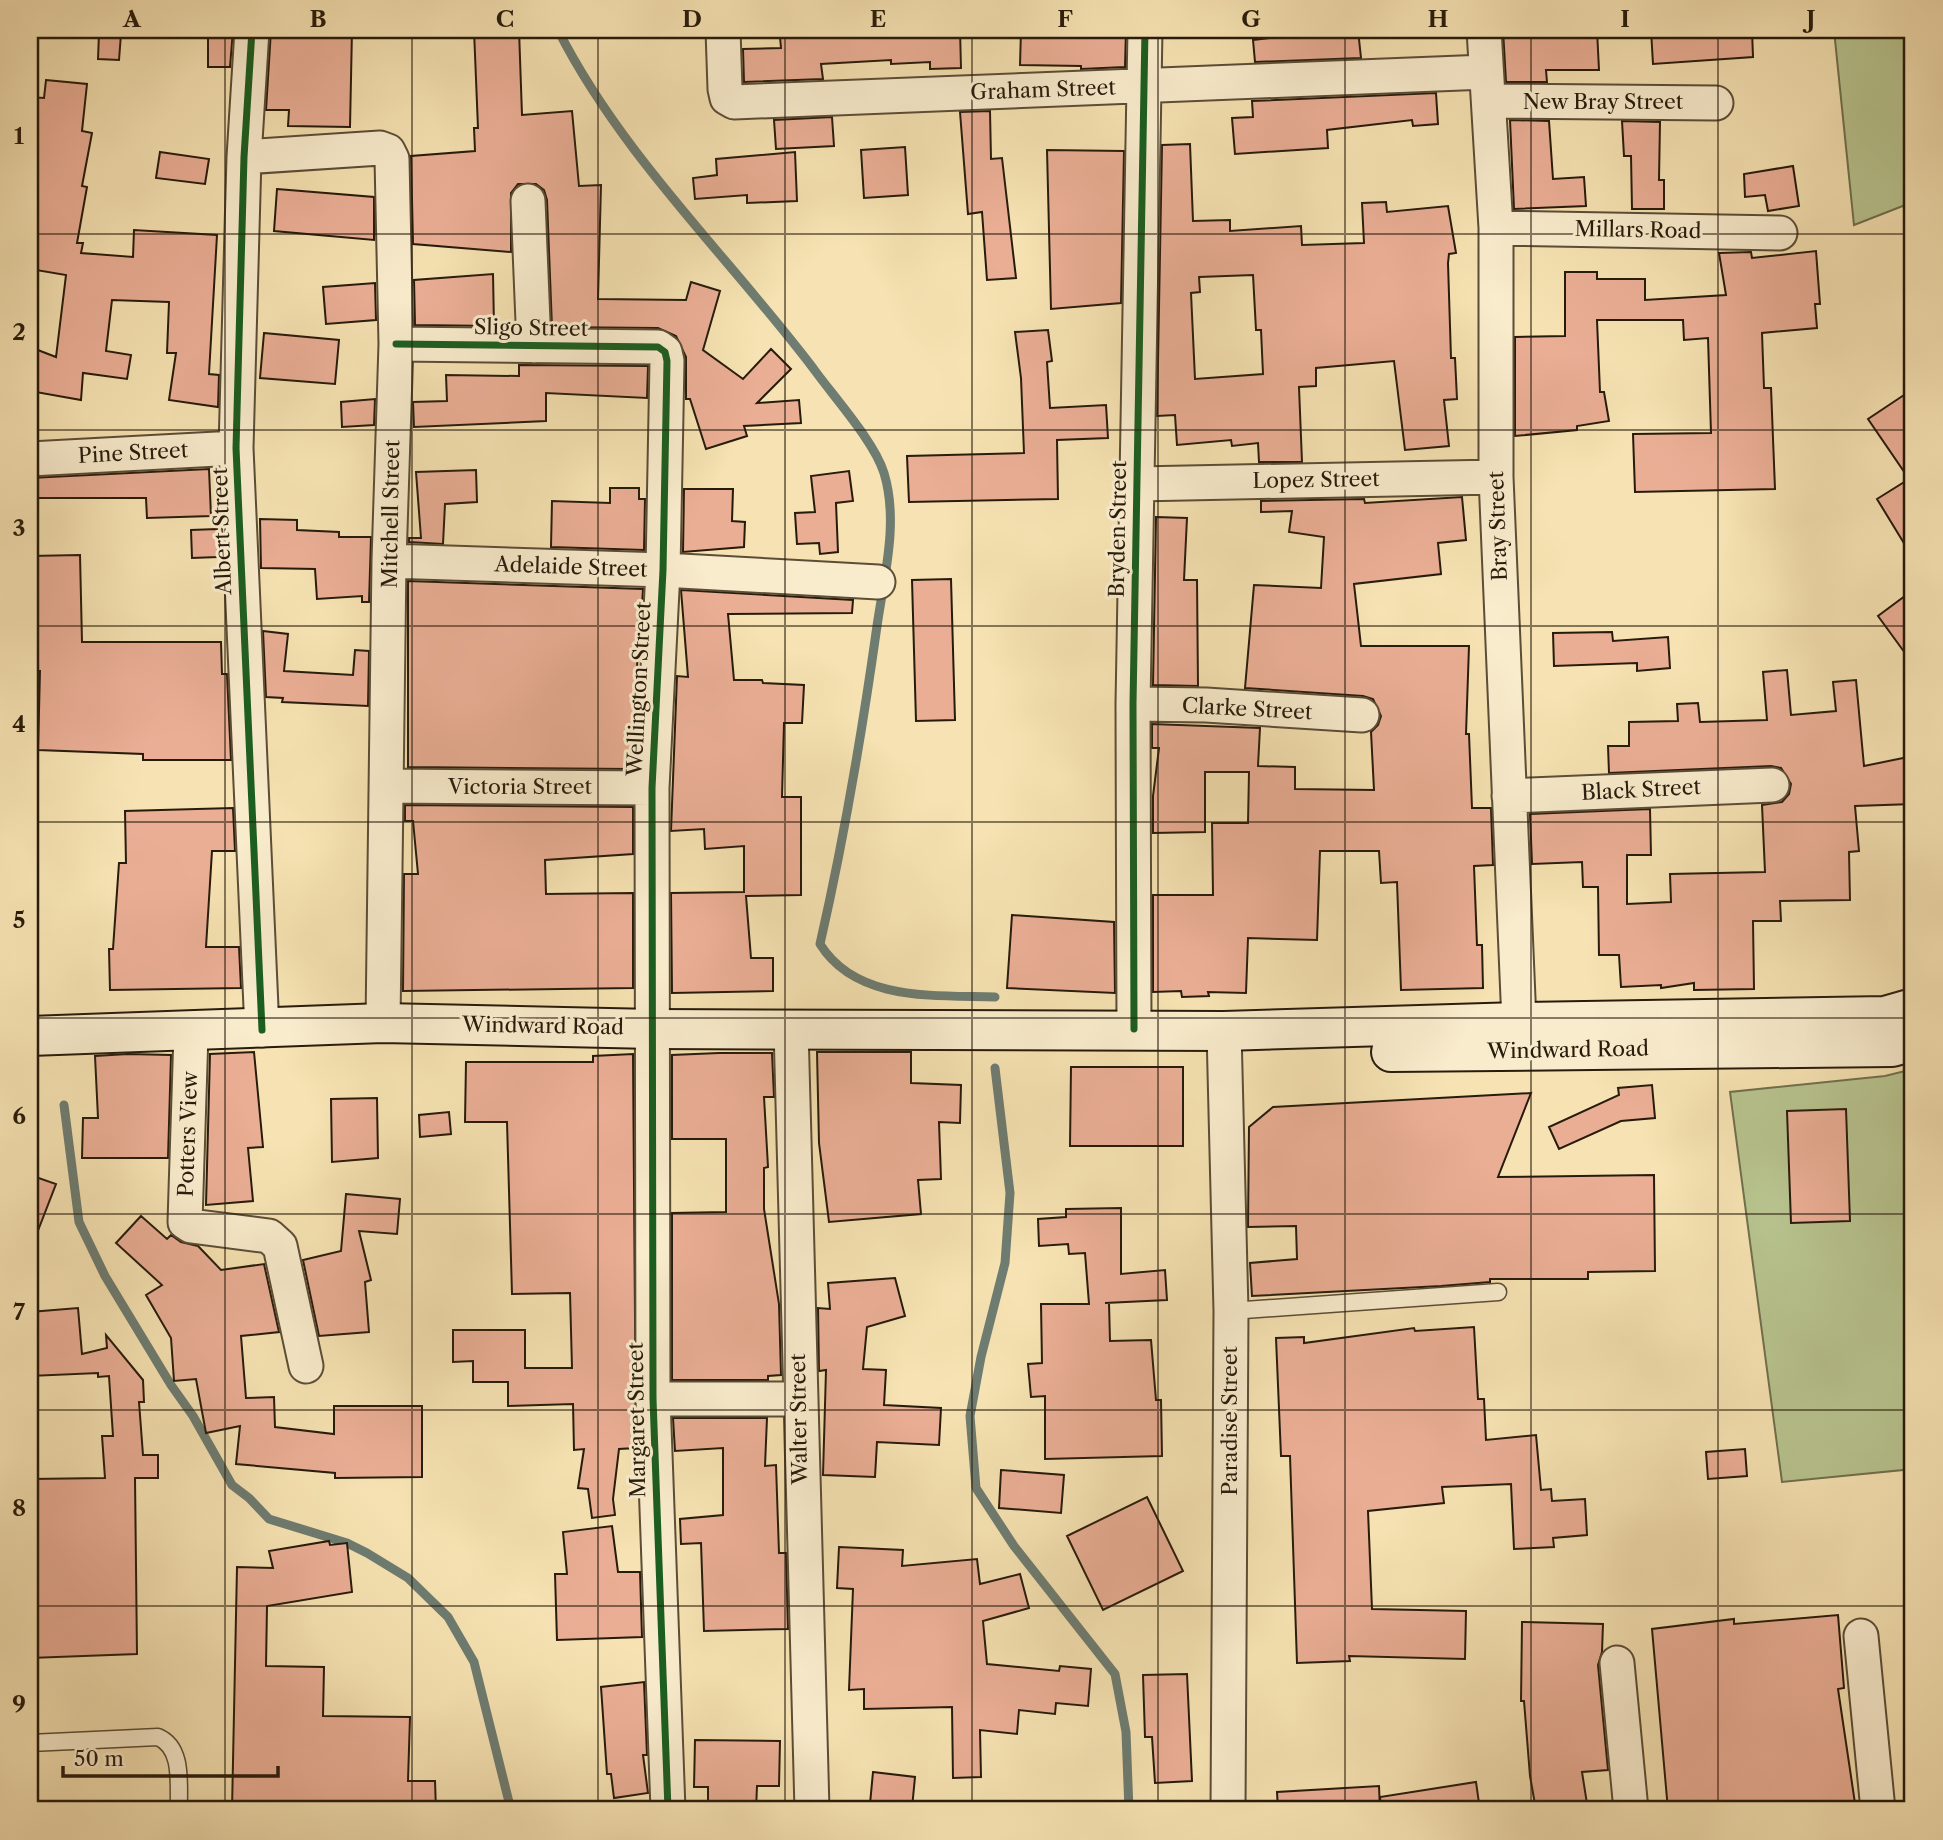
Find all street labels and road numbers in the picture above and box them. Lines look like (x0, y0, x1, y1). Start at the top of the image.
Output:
street label: Graham Street (970, 74, 1117, 105)
street label: New Bray Street (1523, 89, 1684, 114)
street label: Millars Road (1574, 216, 1702, 243)
street label: Sligo Street (474, 314, 589, 341)
street label: Pine Street (77, 437, 189, 468)
street label: Mitchell Street (377, 439, 404, 588)
street label: Bryden Street (1104, 460, 1131, 598)
street label: Albert Street (207, 466, 236, 596)
street label: Lopez Street (1252, 466, 1380, 493)
street label: Bray Street (1483, 470, 1512, 581)
street label: Adelaide Street (493, 551, 649, 582)
street label: Wellington Street (621, 601, 656, 778)
street label: Clarke Street (1181, 693, 1313, 724)
street label: Victoria Street (447, 774, 593, 799)
street label: Black Street (1581, 774, 1702, 805)
street label: Windward Road (461, 1012, 624, 1039)
street label: Windward Road (1486, 1036, 1649, 1063)
street label: Potters View (173, 1070, 202, 1197)
street label: Margaret Street (623, 1341, 650, 1498)
street label: Paradise Street (1217, 1346, 1242, 1496)
street label: Walter Street (785, 1353, 812, 1486)

